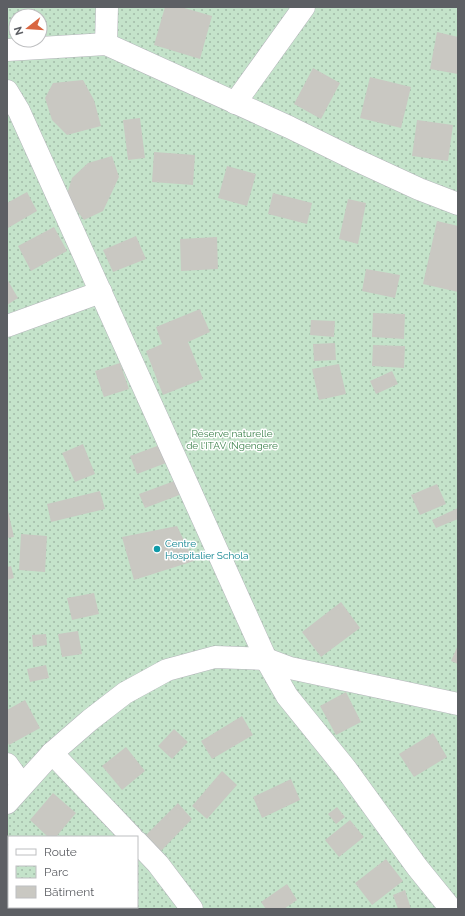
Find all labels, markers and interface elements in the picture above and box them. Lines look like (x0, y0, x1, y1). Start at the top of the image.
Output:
north arrow (8, 8, 48, 48)
text: N (11, 25, 26, 37)
park label: Réserve naturelle de l'ITAV (Ngengere (186, 428, 278, 451)
place label: Centre Hospitalier Schola (165, 538, 248, 561)
marker: Centre Hospitalier Schola (152, 544, 162, 554)
legend (8, 836, 138, 908)
text: Route (44, 845, 77, 859)
text: Parc (44, 865, 69, 879)
text: Bâtiment (44, 885, 94, 899)

